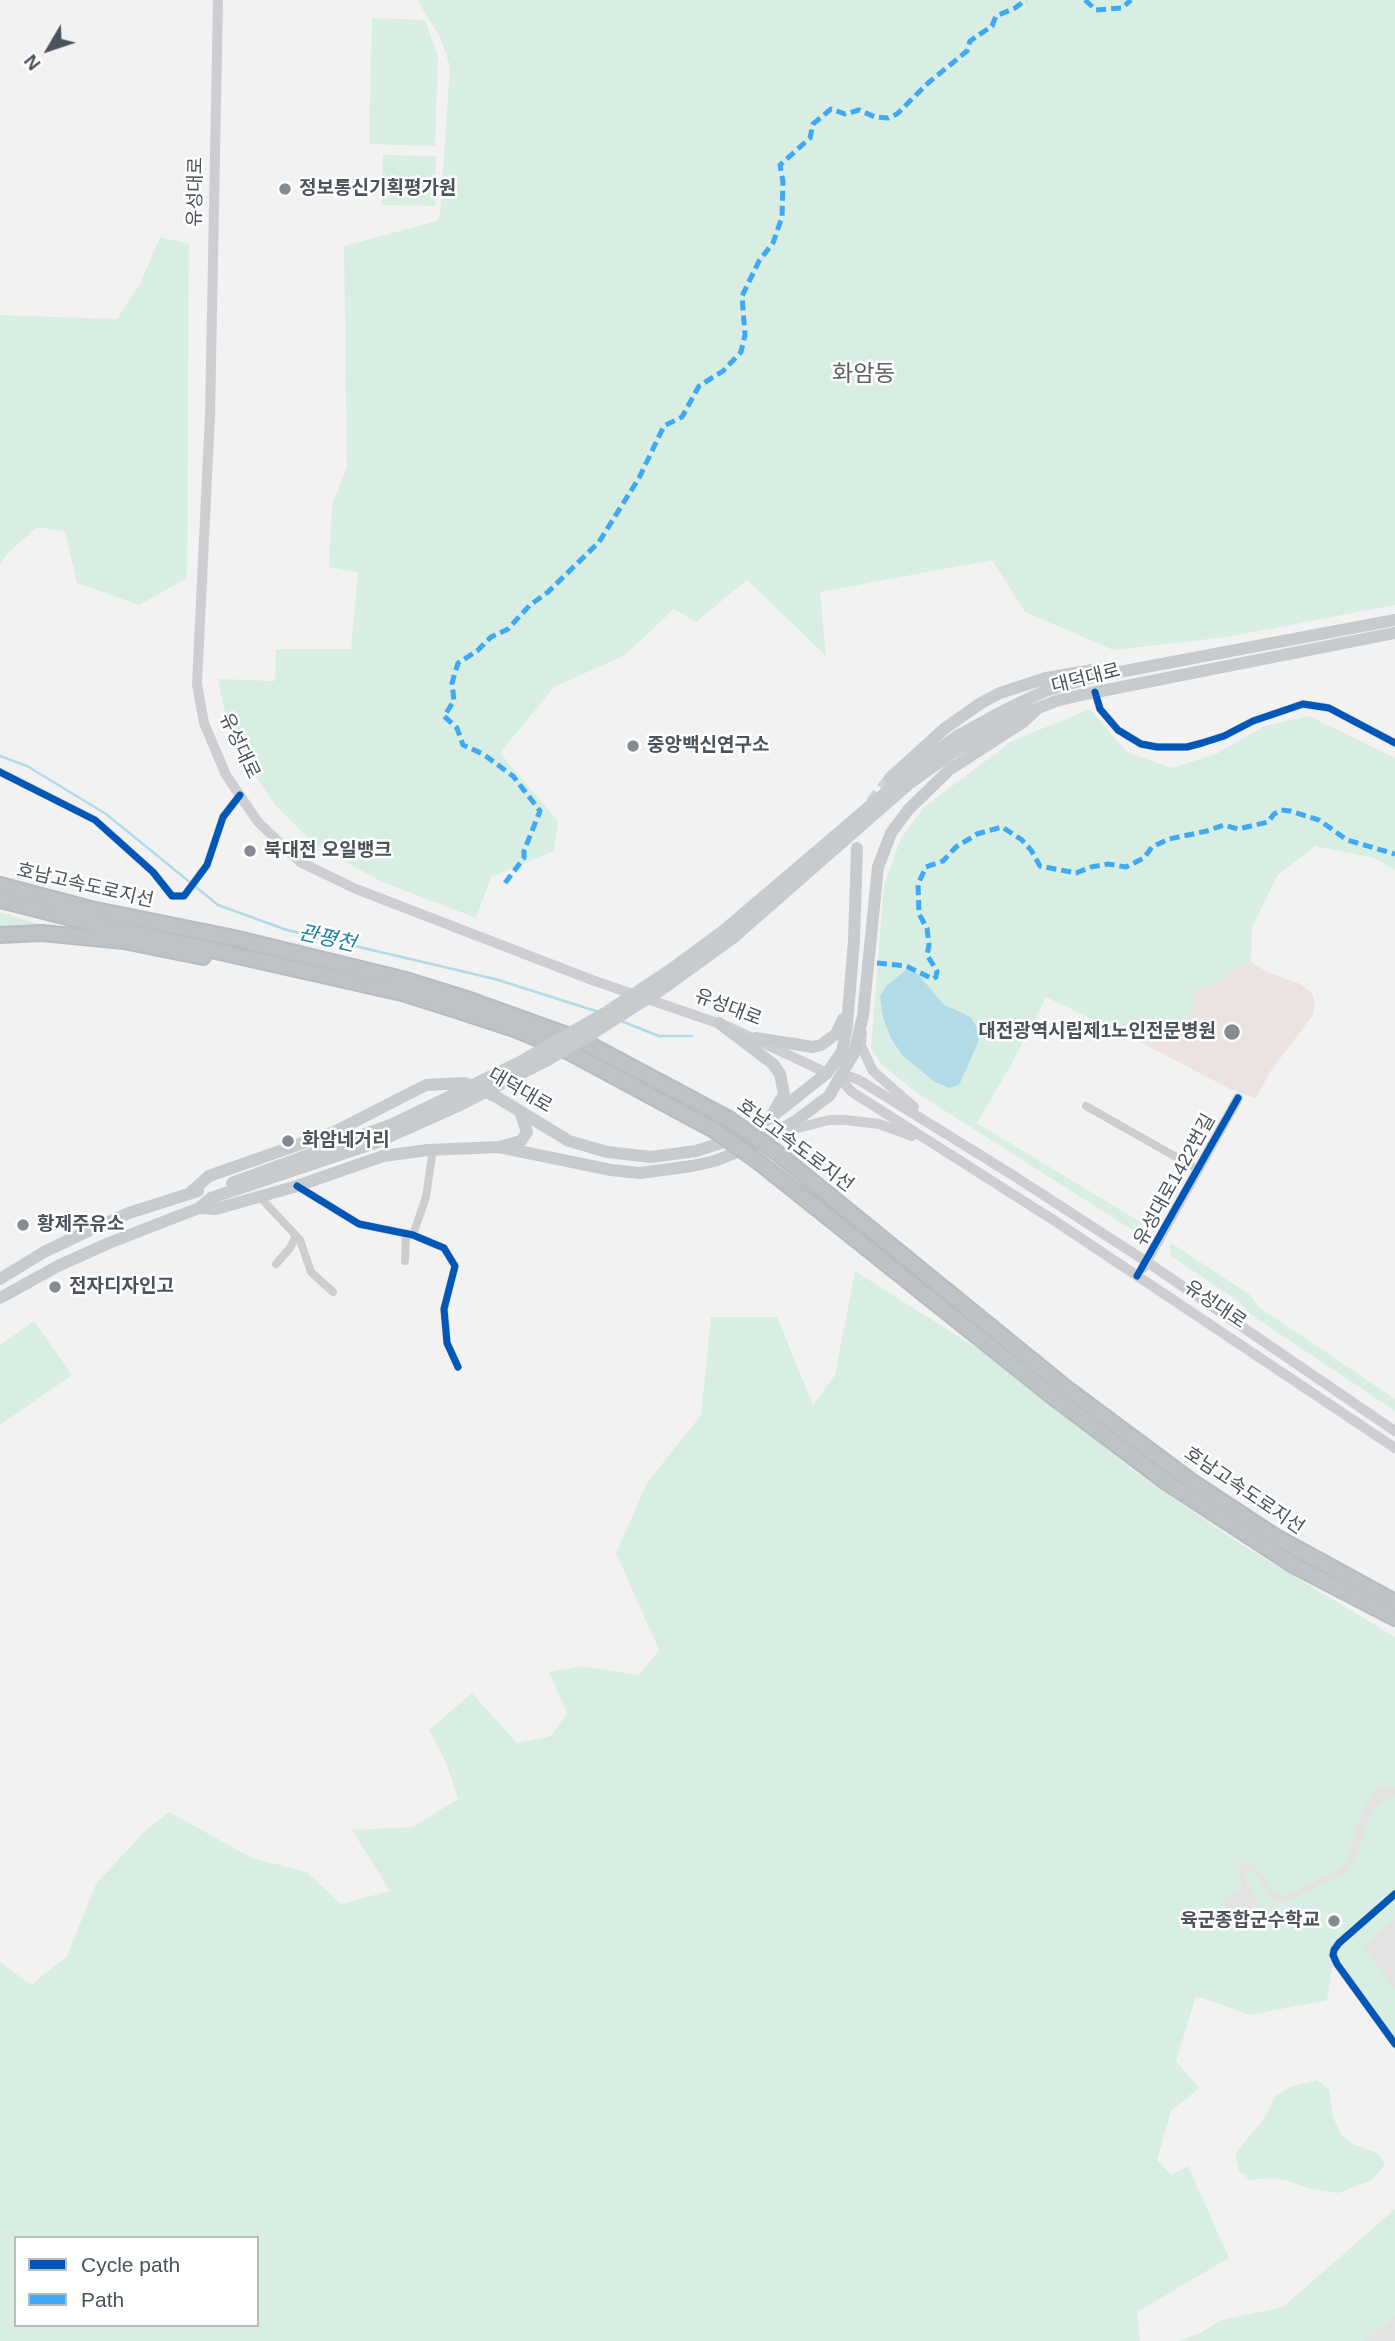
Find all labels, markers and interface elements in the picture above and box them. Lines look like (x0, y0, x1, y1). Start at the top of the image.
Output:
north arrow (14, 14, 84, 84)
text: N (20, 51, 45, 74)
street label: 유성대로 (184, 157, 208, 227)
place label: 정보통신기획평가원 (299, 178, 456, 200)
marker: 정보통신기획평가원 (277, 181, 293, 197)
district label: 화암동 (832, 361, 896, 389)
street label: 대덕대로 (1049, 659, 1123, 699)
street label: 유성대로 (214, 709, 264, 783)
place label: 중앙백신연구소 (647, 735, 769, 757)
marker: 중앙백신연구소 (625, 738, 641, 754)
place label: 북대전 오일뱅크 (264, 840, 392, 862)
marker: 북대전 오일뱅크 (242, 843, 258, 859)
street label: 호남고속도로지선 (14, 859, 156, 913)
water label: 관평천 (296, 920, 358, 958)
street label: 유성대로 (691, 985, 765, 1031)
place label: 대전광역시립제1노인전문병원 (978, 1021, 1216, 1043)
marker: 대전광역시립제1노인전문병원 (1222, 1022, 1242, 1042)
street label: 대덕대로 (484, 1064, 556, 1118)
street label: 호남고속도로지선 (732, 1095, 858, 1197)
street label: 유성대로1422번길 (1129, 1110, 1221, 1250)
place label: 화암네거리 (302, 1130, 389, 1152)
marker: 화암네거리 (280, 1133, 296, 1149)
place label: 황제주유소 (37, 1214, 124, 1236)
marker: 황제주유소 (15, 1217, 31, 1233)
place label: 전자디자인고 (69, 1276, 174, 1298)
street label: 유성대로 (1180, 1276, 1250, 1334)
marker: 전자디자인고 (47, 1279, 63, 1295)
street label: 호남고속도로지선 (1180, 1442, 1308, 1540)
place label: 육군종합군수학교 (1180, 1910, 1320, 1932)
marker: 육군종합군수학교 (1326, 1913, 1342, 1929)
legend (14, 2236, 259, 2327)
text: Cycle path (81, 2253, 180, 2276)
text: Path (81, 2288, 124, 2311)

